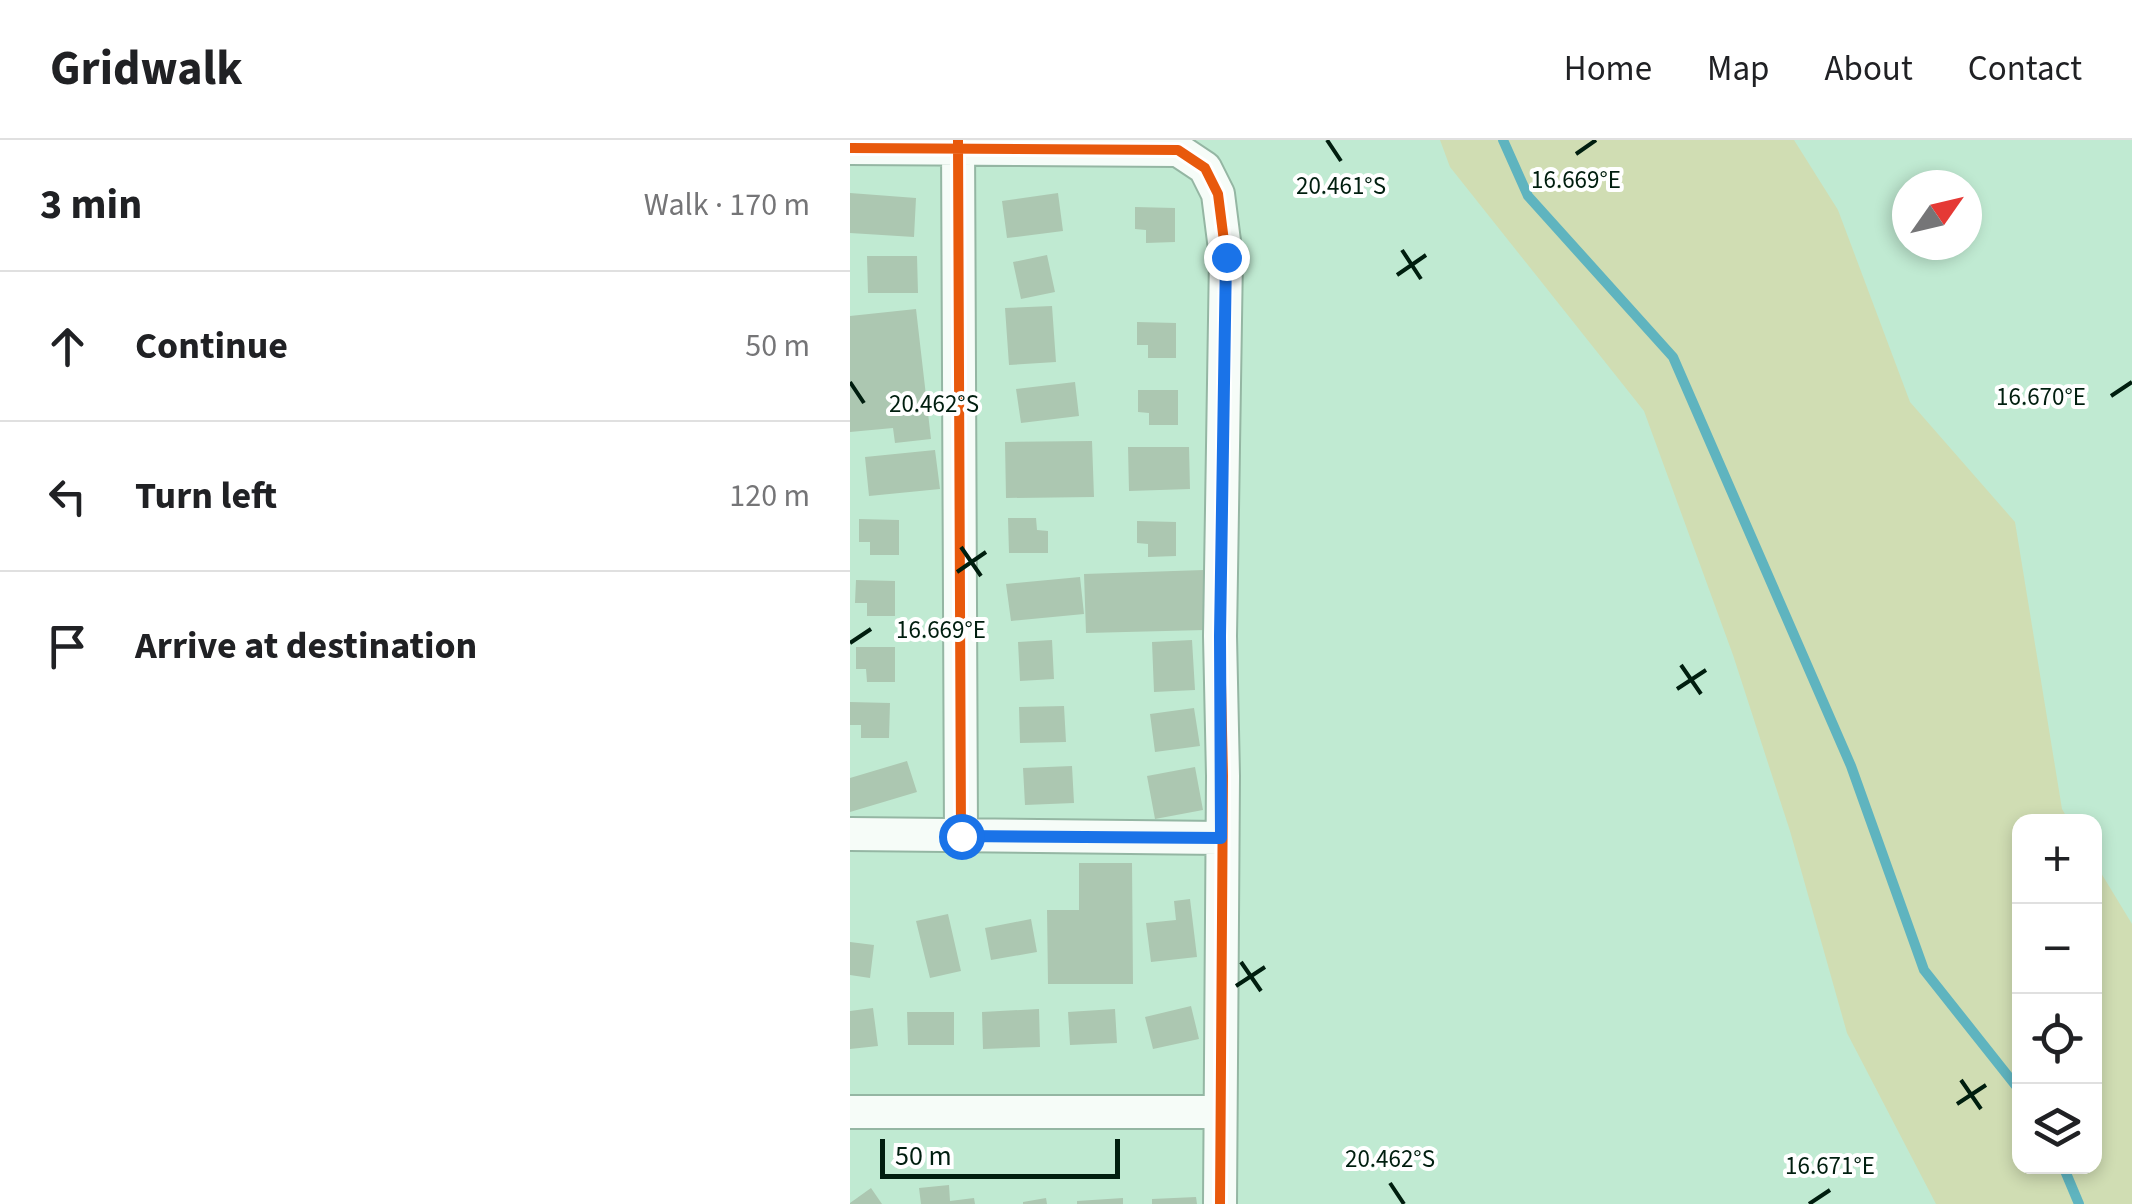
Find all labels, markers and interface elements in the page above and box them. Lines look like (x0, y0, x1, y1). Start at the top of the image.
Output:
text: Gridwalk (50, 35, 243, 103)
text: Home (1564, 44, 1652, 94)
text: Map (1707, 44, 1770, 94)
text: About (1825, 44, 1913, 94)
text: Contact (1968, 44, 2082, 94)
text: 16.669°E (1531, 162, 1621, 198)
text: 20.461°S (1296, 168, 1386, 204)
north arrow (1892, 170, 1982, 260)
text: 3 min (40, 175, 142, 235)
text: Walk · 170 m (644, 182, 810, 228)
route end (1204, 235, 1250, 281)
icon: ahead (40, 319, 95, 374)
text: Continue (135, 319, 288, 373)
text: 50 m (745, 323, 810, 369)
text: 16.670°E (1996, 379, 2086, 415)
text: 20.462°S (889, 386, 979, 422)
icon: left (40, 469, 95, 524)
text: Turn left (135, 469, 277, 523)
text: 120 m (729, 473, 810, 519)
text: 16.669°E (896, 612, 986, 648)
icon: arrive (40, 619, 95, 674)
text: Arrive at destination (135, 619, 477, 673)
route start (939, 814, 985, 860)
map controls (2012, 814, 2102, 1174)
button: + (2012, 814, 2102, 904)
button: − (2012, 904, 2102, 994)
button: locate (2012, 994, 2102, 1084)
button: layers (2012, 1084, 2102, 1174)
scale bar (880, 1134, 1120, 1178)
text: 50 m (895, 1136, 952, 1176)
text: 20.462°S (1345, 1141, 1435, 1177)
text: 16.671°E (1785, 1148, 1875, 1184)

